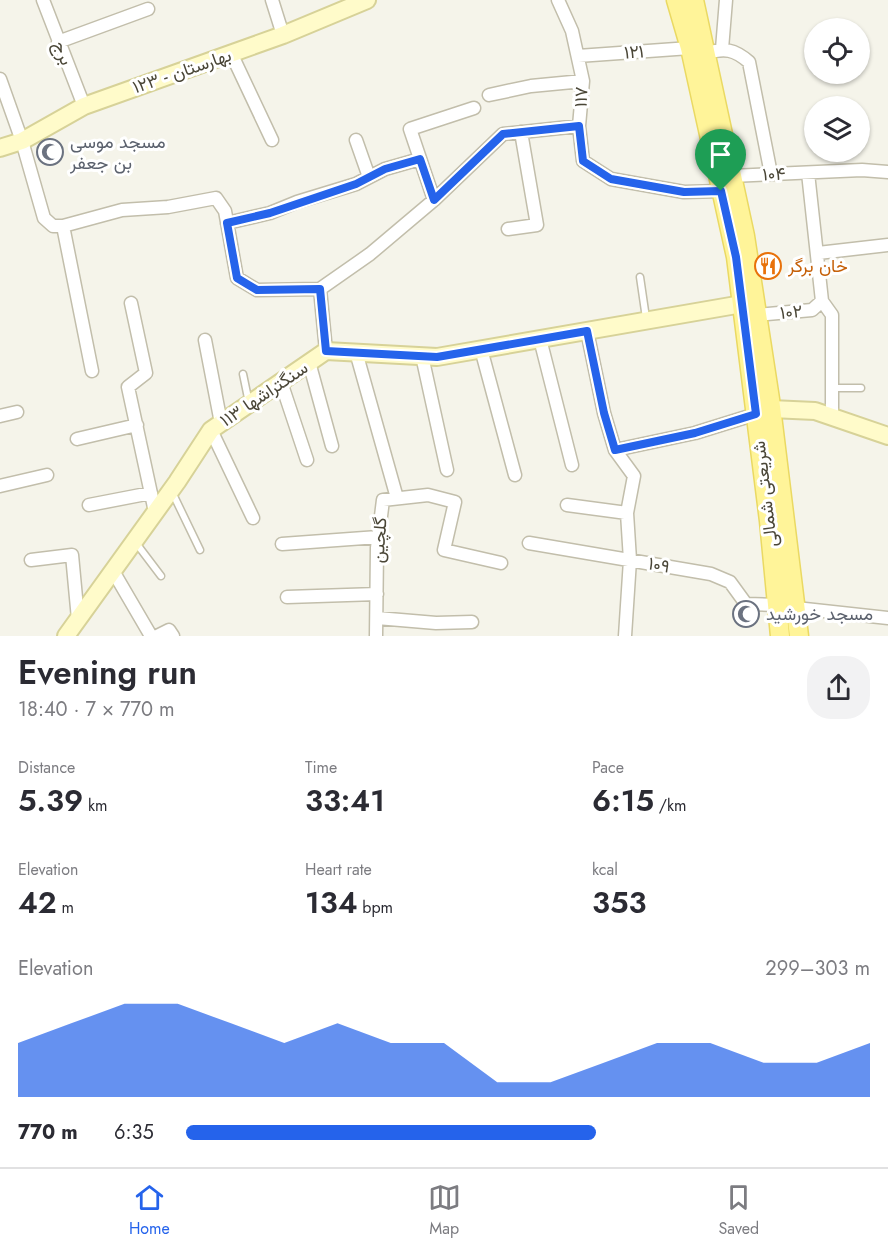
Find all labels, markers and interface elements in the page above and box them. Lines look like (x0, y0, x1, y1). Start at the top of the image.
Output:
map controls (804, 18, 870, 162)
button: locate (804, 18, 870, 84)
street label: برج (46, 37, 80, 69)
street label: ۱۲۱ (623, 38, 645, 66)
street label: بهارستان - ۱۲۳ (129, 42, 235, 100)
street label: ۱۱۷ (567, 86, 595, 108)
button: layers (804, 96, 870, 162)
place label: مسجد موسی بن جعفر (69, 129, 166, 176)
pin (695, 129, 746, 191)
mosque icon: مسجد موسی بن جعفر (35, 137, 65, 167)
icon: arrive (704, 138, 737, 171)
street label: ۱۰۴ (762, 160, 786, 188)
restaurant icon: خان برگر (753, 251, 783, 281)
place label: خان برگر (787, 253, 848, 279)
street label: ۱۰۲ (779, 298, 803, 326)
street label: سنگتراشها ۱۱۳ (215, 355, 313, 433)
street label: شریعتی شمالی (746, 439, 784, 549)
street label: گلچین (364, 516, 394, 564)
street label: ۱۰۹ (646, 550, 672, 580)
mosque icon: مسجد خورشید (731, 599, 761, 629)
place label: مسجد خورشید (766, 601, 873, 627)
text: Evening run (18, 649, 197, 696)
button: share (807, 656, 870, 719)
text: 18:40 · 7 × 770 m (18, 695, 175, 724)
text: Distance (18, 756, 75, 779)
text: Time (305, 756, 337, 779)
text: Pace (592, 756, 624, 779)
text: 5.39 (18, 779, 83, 822)
text: 33:41 (305, 779, 385, 822)
text: 6:15 (592, 779, 654, 822)
text: km (83, 794, 108, 817)
text: /km (654, 794, 687, 817)
text: Elevation (18, 858, 78, 881)
text: Heart rate (305, 858, 372, 881)
text: kcal (592, 858, 618, 881)
text: 42 (18, 881, 57, 924)
text: 134 (305, 881, 358, 924)
text: 353 (592, 881, 646, 924)
text: m (57, 896, 74, 919)
text: bpm (358, 896, 393, 919)
text: Elevation (18, 954, 93, 983)
text: 299–303 m (765, 954, 870, 983)
text: 770 m (18, 1118, 78, 1147)
text: 6:35 (114, 1118, 154, 1147)
tab: Home (129, 1181, 170, 1240)
tab: Map (428, 1181, 461, 1240)
tab: Saved (719, 1181, 759, 1240)

